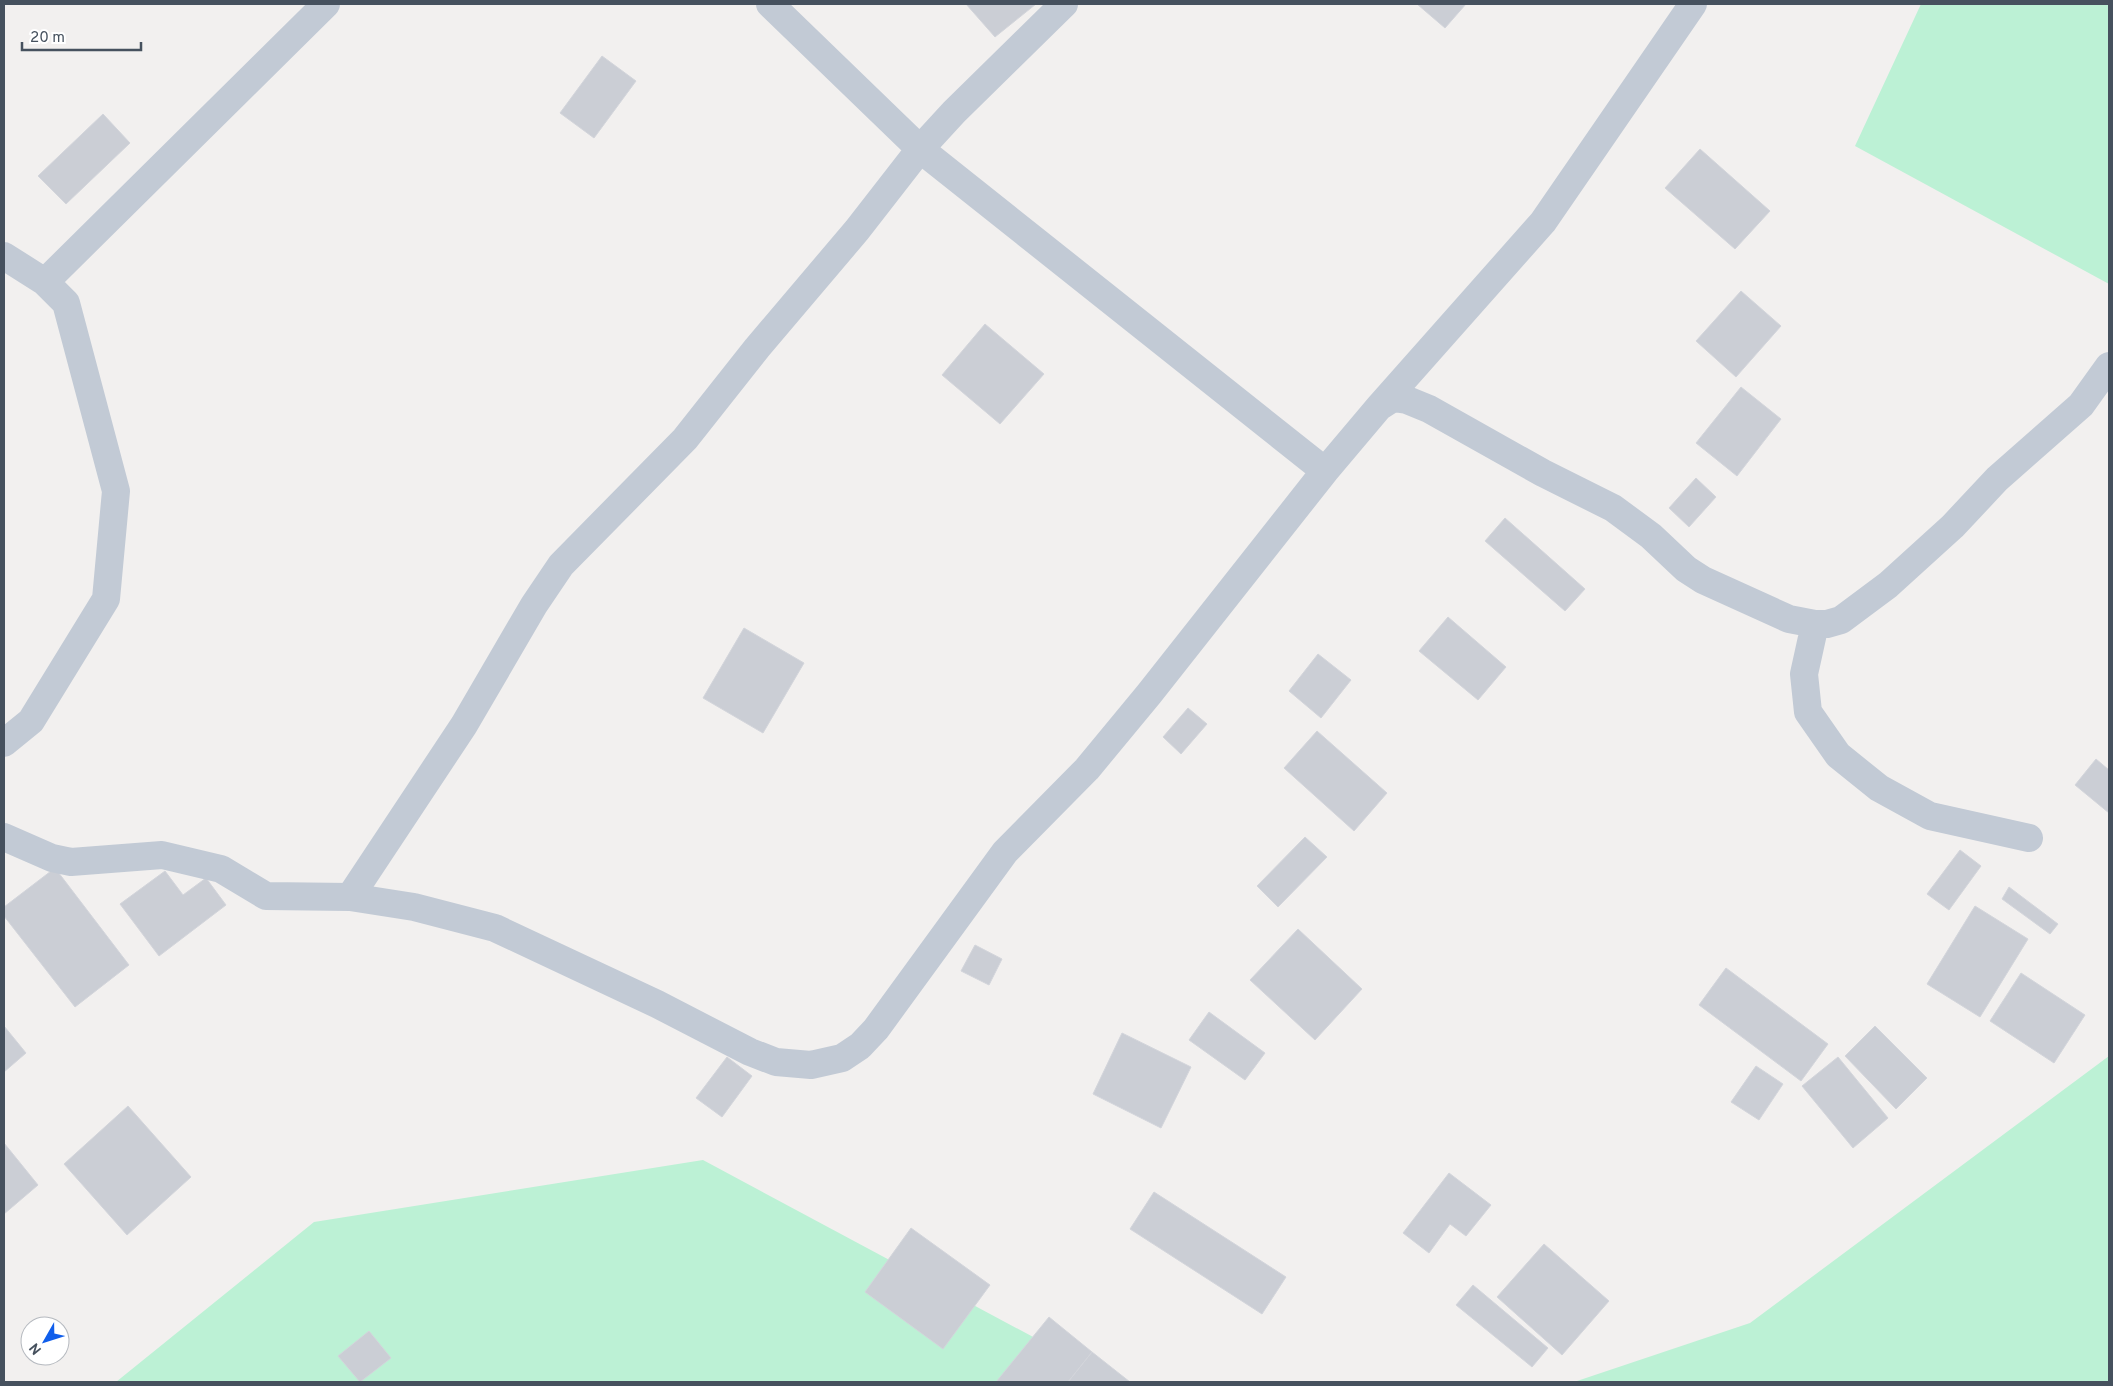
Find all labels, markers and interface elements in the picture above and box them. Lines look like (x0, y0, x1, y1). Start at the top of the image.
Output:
scale bar (22, 20, 141, 52)
text: 20 m (30, 29, 65, 48)
north arrow (20, 1316, 70, 1366)
text: N (26, 1339, 46, 1357)

